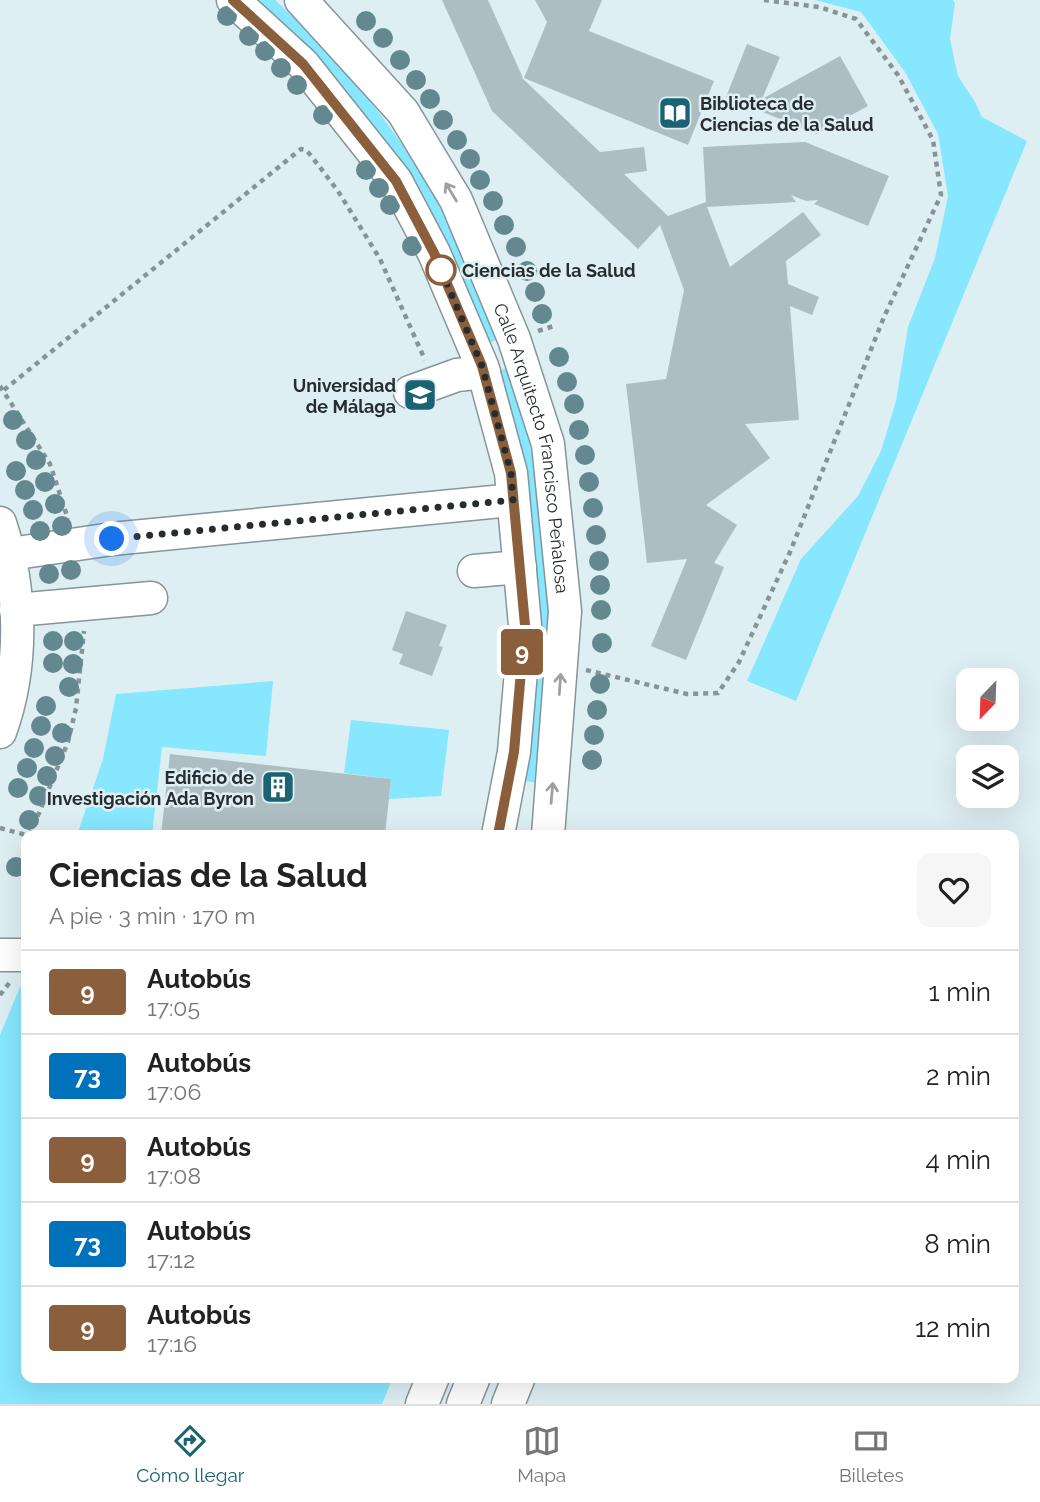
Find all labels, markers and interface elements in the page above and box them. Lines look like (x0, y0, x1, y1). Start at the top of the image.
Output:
place label: Biblioteca de Ciencias de la Salud (700, 93, 874, 135)
library icon: Biblioteca de Ciencias de la Salud (656, 94, 694, 132)
one-way arrow (444, 183, 458, 203)
marker: Ciencias de la Salud (426, 255, 456, 285)
place label: Ciencias de la Salud (462, 260, 636, 281)
street label: Calle Arquitecto Francisco Peñalosa (490, 300, 574, 594)
place label: Universidad de Málaga (293, 375, 396, 417)
school or university icon: Universidad de Málaga (401, 376, 439, 414)
your location (94, 521, 129, 556)
line badge: 9 (499, 629, 545, 675)
text: 9 (515, 637, 529, 666)
north arrow (956, 668, 1018, 732)
map controls (956, 668, 1019, 808)
one-way arrow (554, 673, 567, 696)
button: layers (956, 745, 1019, 808)
place label: Edificio de Investigación Ada Byron (47, 767, 254, 809)
building icon: Edificio de Investigación Ada Byron (259, 768, 297, 806)
one-way arrow (546, 783, 559, 805)
button: heart (917, 853, 991, 927)
text: Ciencias de la Salud (49, 856, 367, 895)
text: A pie · 3 min · 170 m (49, 902, 255, 929)
text: Autobús (147, 964, 251, 994)
text: 9 (80, 977, 95, 1006)
text: 1 min (929, 977, 991, 1007)
text: 17:05 (147, 994, 200, 1021)
text: Autobús (147, 1048, 251, 1078)
text: 73 (74, 1061, 101, 1090)
text: 2 min (926, 1061, 991, 1091)
text: 17:06 (147, 1078, 201, 1105)
text: Autobús (147, 1132, 251, 1162)
text: 9 (80, 1145, 95, 1174)
text: 4 min (925, 1145, 991, 1175)
text: 17:08 (147, 1162, 201, 1189)
text: Autobús (147, 1216, 251, 1246)
text: 73 (74, 1229, 101, 1258)
text: 8 min (924, 1229, 991, 1259)
text: 17:12 (147, 1246, 195, 1273)
text: Autobús (147, 1300, 251, 1330)
text: 9 (80, 1313, 95, 1342)
text: 12 min (915, 1313, 991, 1343)
text: 17:16 (147, 1330, 197, 1357)
tab: Cómo llegar (136, 1422, 245, 1486)
tab: Mapa (517, 1422, 566, 1486)
tab: Billetes (839, 1422, 904, 1486)

